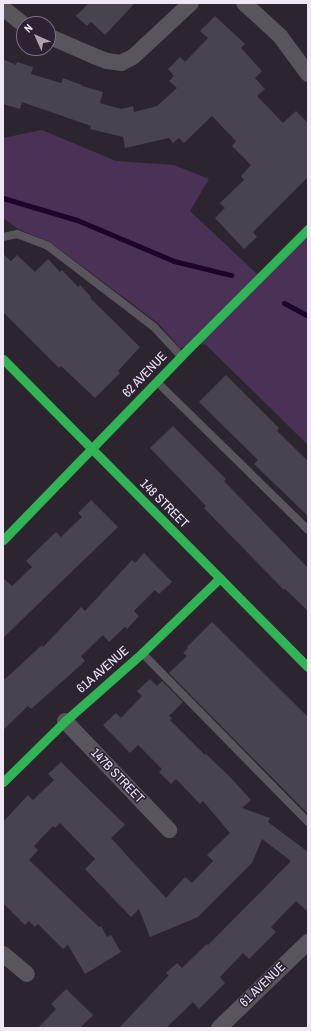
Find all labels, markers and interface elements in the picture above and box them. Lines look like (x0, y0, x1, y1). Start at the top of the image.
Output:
north arrow (16, 16, 56, 56)
text: N (21, 21, 35, 35)
street label: 62 AVENUE (119, 349, 171, 401)
street label: 148 STREET (136, 476, 192, 532)
street label: 61A AVENUE (73, 643, 133, 697)
street label: 147B STREET (87, 745, 147, 807)
street label: 61 AVENUE (237, 959, 289, 1011)

